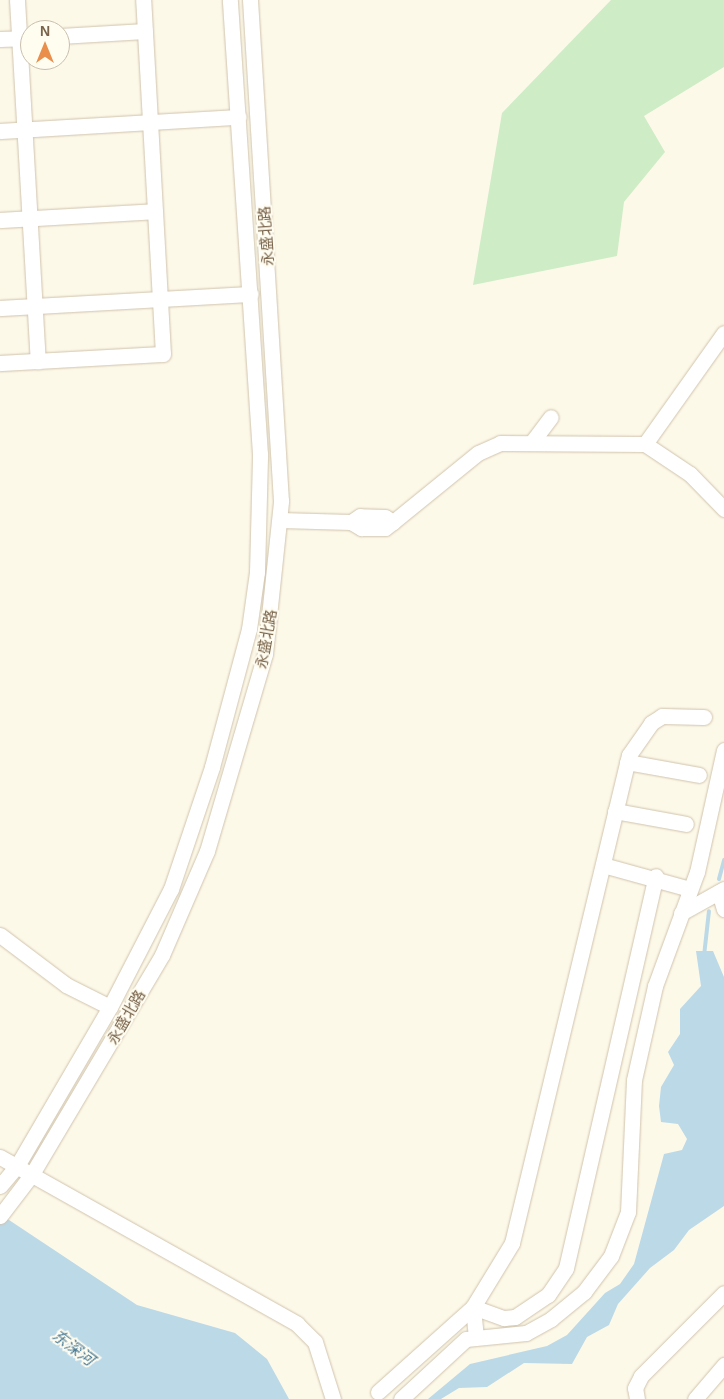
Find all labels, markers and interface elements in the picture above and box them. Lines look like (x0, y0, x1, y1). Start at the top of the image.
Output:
north arrow (20, 20, 70, 70)
text: N (40, 23, 50, 39)
street label: 永盛北路 (255, 205, 277, 267)
street label: 永盛北路 (252, 608, 280, 670)
street label: 永盛北路 (103, 987, 149, 1047)
water label: 东深河 (48, 1326, 98, 1370)

